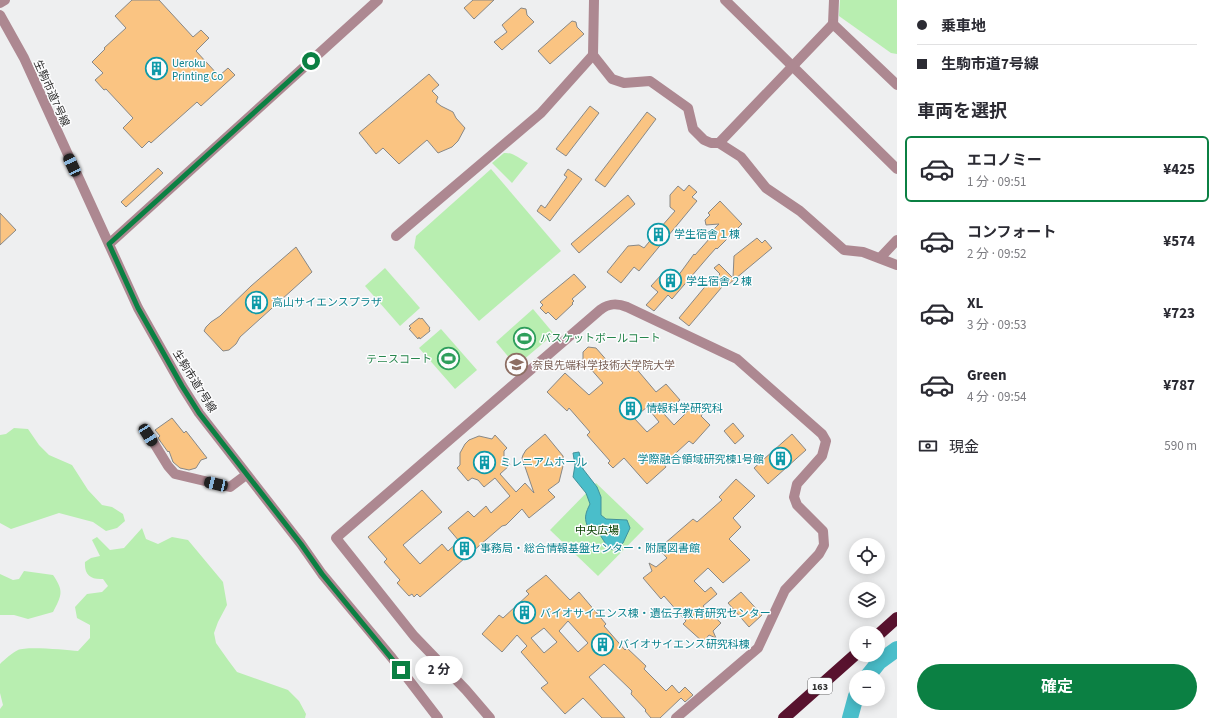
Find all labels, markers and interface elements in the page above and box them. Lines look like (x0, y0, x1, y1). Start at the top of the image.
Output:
text: 乗車地 (941, 16, 986, 37)
route start (302, 52, 320, 70)
text: 生駒市道7号線 (941, 54, 1039, 75)
building icon: Ueroku Printing Co (143, 56, 169, 82)
place label: Ueroku Printing Co (172, 56, 223, 84)
street label: 生駒市道7号線 (30, 58, 73, 129)
text: 車両を選択 (917, 99, 1007, 124)
text: エコノミー (967, 150, 1042, 171)
icon: car (919, 151, 955, 187)
car (61, 152, 83, 178)
text: ¥425 (1163, 159, 1195, 180)
text: 1 分 · 09:51 (967, 173, 1027, 191)
building icon: 学生宿舎１棟 (645, 221, 671, 247)
text: コンフォート (967, 222, 1057, 243)
icon: car (919, 223, 955, 259)
place label: 学生宿舎１棟 (674, 227, 740, 242)
text: ¥574 (1163, 231, 1195, 252)
text: 2 分 · 09:52 (967, 245, 1027, 263)
building icon: 学生宿舎２棟 (657, 268, 683, 294)
place label: 学生宿舎２棟 (686, 274, 752, 289)
building icon: 高山サイエンスプラザ (243, 289, 269, 315)
text: XL (967, 293, 983, 314)
place label: 高山サイエンスプラザ (272, 295, 382, 310)
icon: car (919, 295, 955, 331)
text: ¥723 (1163, 303, 1195, 324)
text: 3 分 · 09:53 (967, 316, 1027, 334)
sports icon: バスケットボールコート (512, 325, 538, 351)
place label: バスケットボールコート (540, 331, 661, 346)
sports icon: テニスコート (435, 346, 461, 372)
street label: 生駒市道7号線 (169, 347, 220, 416)
place label: テニスコート (366, 352, 432, 367)
school or university icon: 奈良先端科学技術大学院大学 (504, 352, 530, 378)
place label: 奈良先端科学技術大学院大学 (532, 358, 675, 373)
text: Green (967, 365, 1007, 386)
icon: car (919, 367, 955, 403)
text: ¥787 (1163, 375, 1195, 396)
text: 4 分 · 09:54 (967, 388, 1027, 406)
building icon: 情報科学研究科 (618, 395, 644, 421)
place label: 情報科学研究科 (646, 401, 723, 416)
car (137, 422, 159, 448)
icon: cash (917, 435, 939, 457)
text: 現金 (949, 437, 979, 458)
text: 590 m (1164, 437, 1197, 455)
building icon: 学際融合領域研究棟1号館 (767, 446, 793, 472)
building icon: ミレニアムホール (471, 449, 497, 475)
place label: 学際融合領域研究棟1号館 (638, 452, 764, 467)
place label: ミレニアムホール (500, 455, 587, 470)
car (203, 475, 229, 493)
park label: 中央広場 (575, 523, 619, 538)
building icon: 事務局・総合情報基盤センター・附属図書館 (451, 535, 477, 561)
map controls (849, 538, 885, 706)
button: locate (849, 538, 885, 574)
place label: 事務局・総合情報基盤センター・附属図書館 (480, 541, 700, 556)
button: layers (849, 582, 885, 618)
building icon: バイオサイエンス棟・遺伝子教育研究センター (511, 600, 537, 626)
place label: バイオサイエンス棟・遺伝子教育研究センター (540, 606, 771, 621)
button: + (849, 626, 885, 662)
building icon: バイオサイエンス研究科棟 (590, 631, 616, 657)
place label: バイオサイエンス研究科棟 (618, 637, 750, 652)
callout: 2 分 (415, 656, 463, 684)
route end (392, 661, 410, 679)
text: 2 分 (428, 661, 450, 679)
button: 確定 (917, 664, 1197, 710)
button: − (849, 670, 885, 706)
road number: 163 (808, 678, 832, 694)

